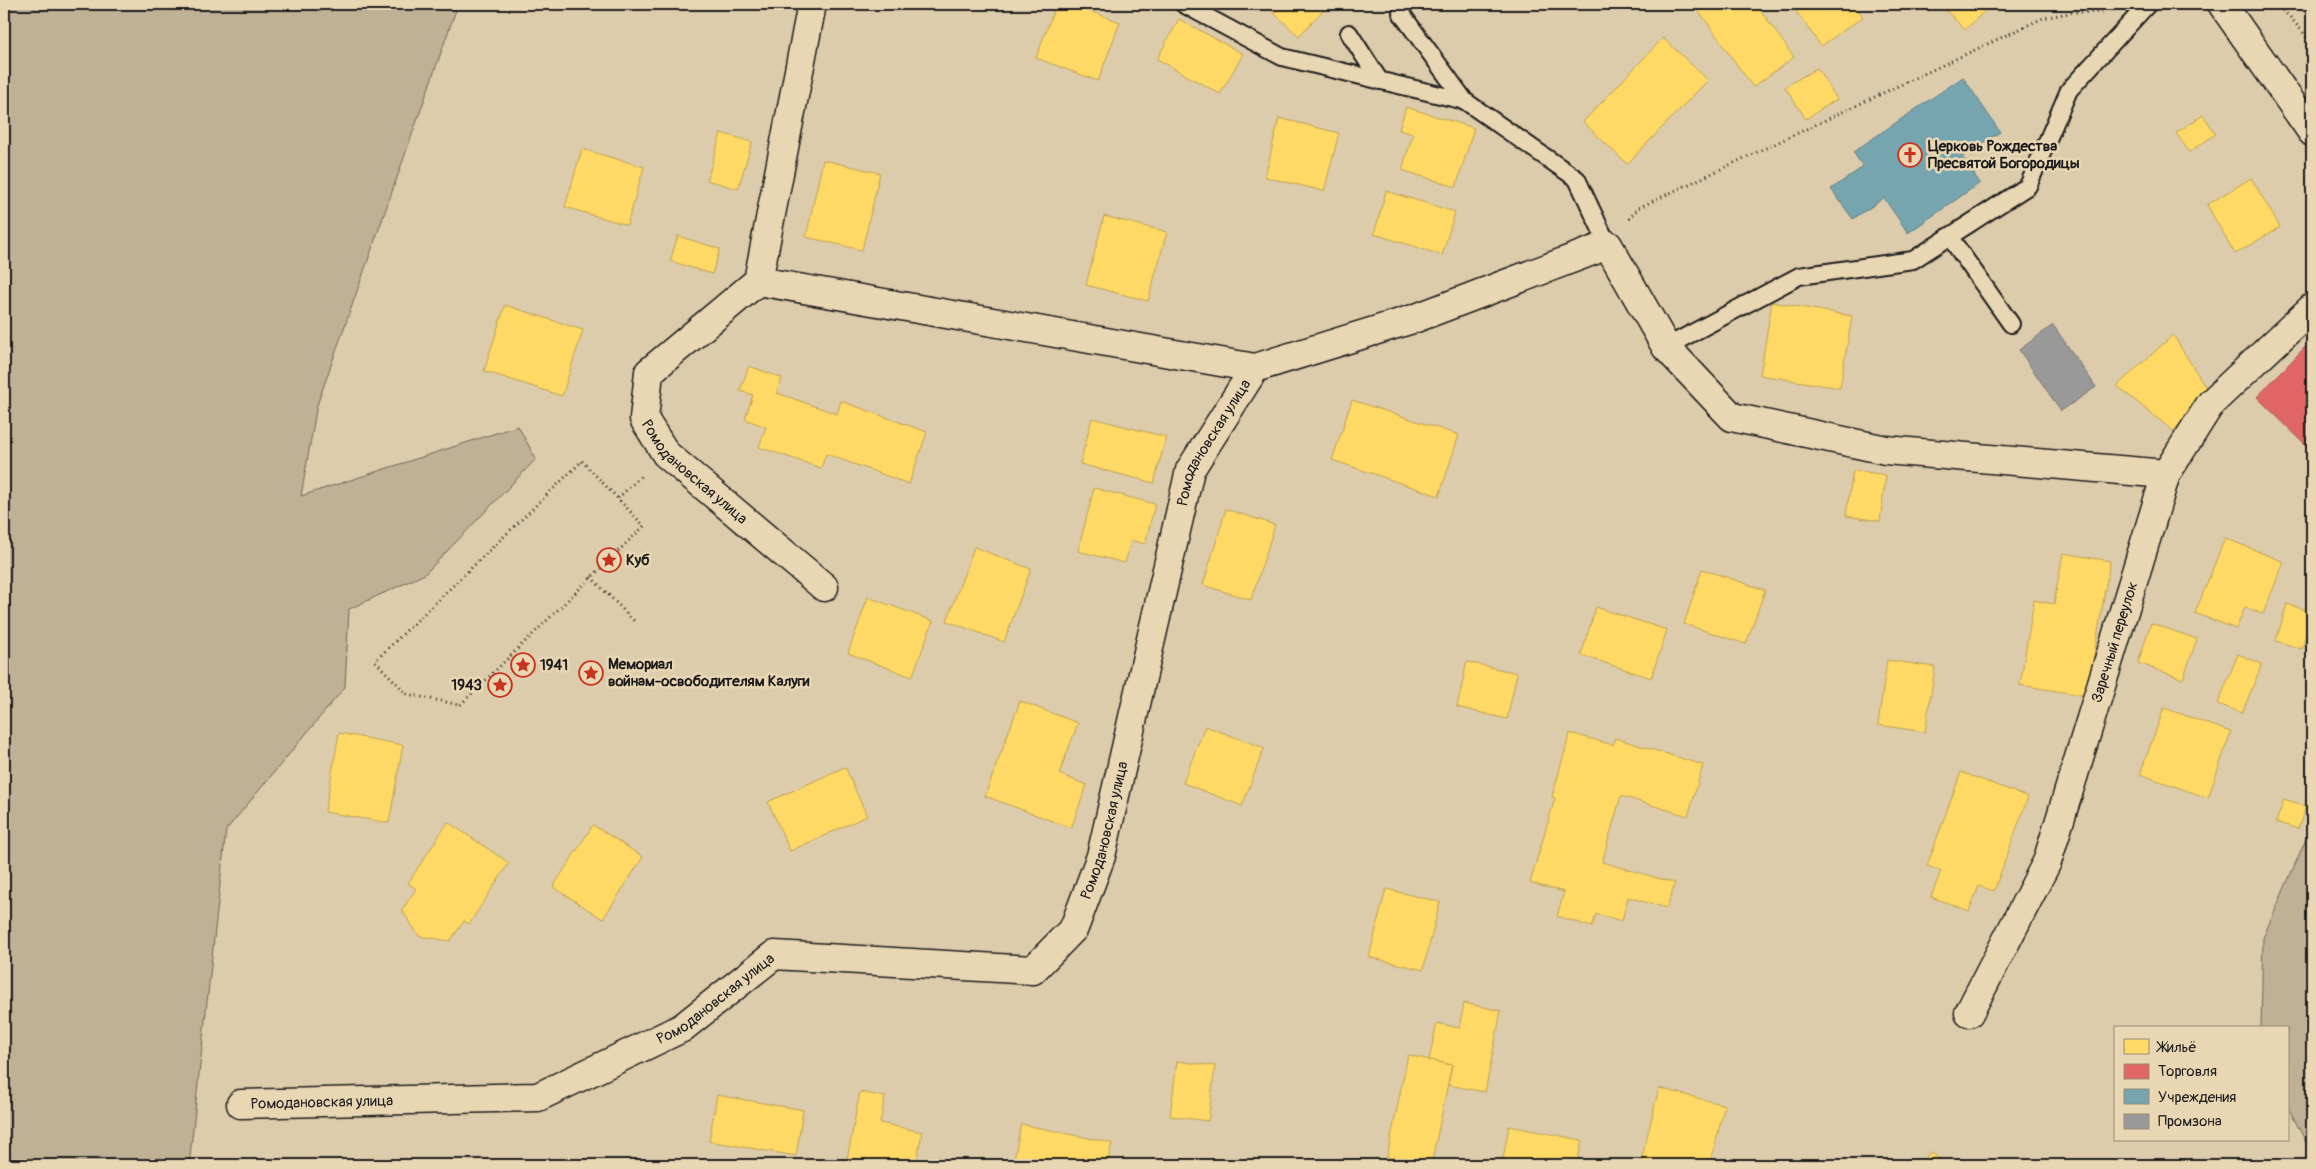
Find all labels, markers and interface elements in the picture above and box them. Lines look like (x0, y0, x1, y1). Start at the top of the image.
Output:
place label: Церковь Рождества Пресвятой Богородицы (1928, 137, 2080, 173)
church icon: Церковь Рождества Пресвятой Богородицы (1897, 142, 1923, 168)
street label: Ромодановская улица (1173, 376, 1255, 508)
street label: Ромодановская улица (637, 416, 751, 528)
place icon: Куб (596, 547, 622, 573)
place label: Куб (626, 551, 650, 570)
street label: Заречный переулок (2087, 579, 2142, 705)
place icon: 1941 (510, 652, 536, 678)
place label: Мемориал войнам-освободителям Калуги (608, 655, 810, 691)
place label: 1941 (540, 656, 568, 675)
place icon: Мемориал войнам-освободителям Калуги (578, 660, 604, 686)
place icon: 1943 (487, 672, 513, 698)
place label: 1943 (451, 676, 482, 695)
street label: Ромодановская улица (1077, 759, 1133, 902)
street label: Ромодановская улица (654, 949, 779, 1049)
legend (2114, 1026, 2288, 1142)
text: Жильё (2156, 1038, 2197, 1057)
text: Торговля (2158, 1062, 2217, 1081)
text: Учреждения (2158, 1088, 2236, 1107)
street label: Ромодановская улица (251, 1091, 393, 1114)
text: Промзона (2158, 1112, 2222, 1131)

